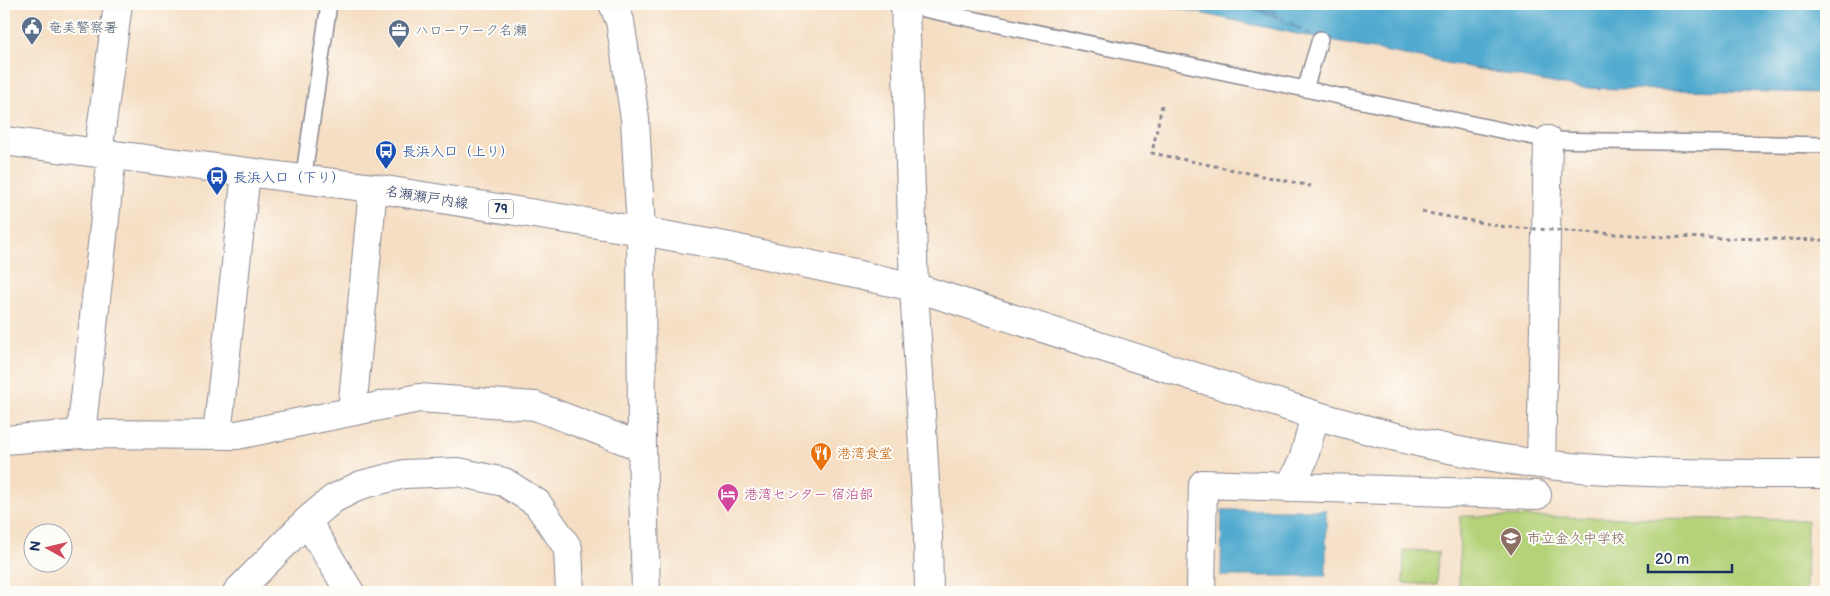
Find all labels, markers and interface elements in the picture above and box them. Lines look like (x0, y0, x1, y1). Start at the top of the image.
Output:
public building icon: 奄美警察署 (20, 15, 44, 46)
office icon: ハローワーク名瀬 (387, 18, 411, 49)
place label: 奄美警察署 (48, 19, 118, 36)
place label: ハローワーク名瀬 (415, 22, 527, 39)
bus stop icon: 長浜入口（上り） (374, 139, 398, 170)
place label: 長浜入口（上り） (402, 143, 514, 160)
bus stop icon: 長浜入口（下り） (205, 165, 229, 196)
place label: 長浜入口（下り） (233, 169, 345, 186)
street label: 名瀬瀬戸内線 (384, 183, 470, 212)
road number: 79 (488, 200, 514, 218)
restaurant icon: 港湾食堂 (809, 441, 833, 472)
place label: 港湾食堂 (837, 445, 893, 462)
hotel icon: 港湾センター 宿泊部 (716, 482, 740, 513)
place label: 港湾センター 宿泊部 (744, 486, 873, 503)
north arrow (22, 524, 72, 574)
school or university icon: 市立金久中学校 (1499, 526, 1523, 557)
place label: 市立金久中学校 (1527, 530, 1625, 547)
text: N (26, 540, 45, 553)
scale bar (1648, 541, 1731, 573)
text: 20 m (1655, 550, 1689, 569)

